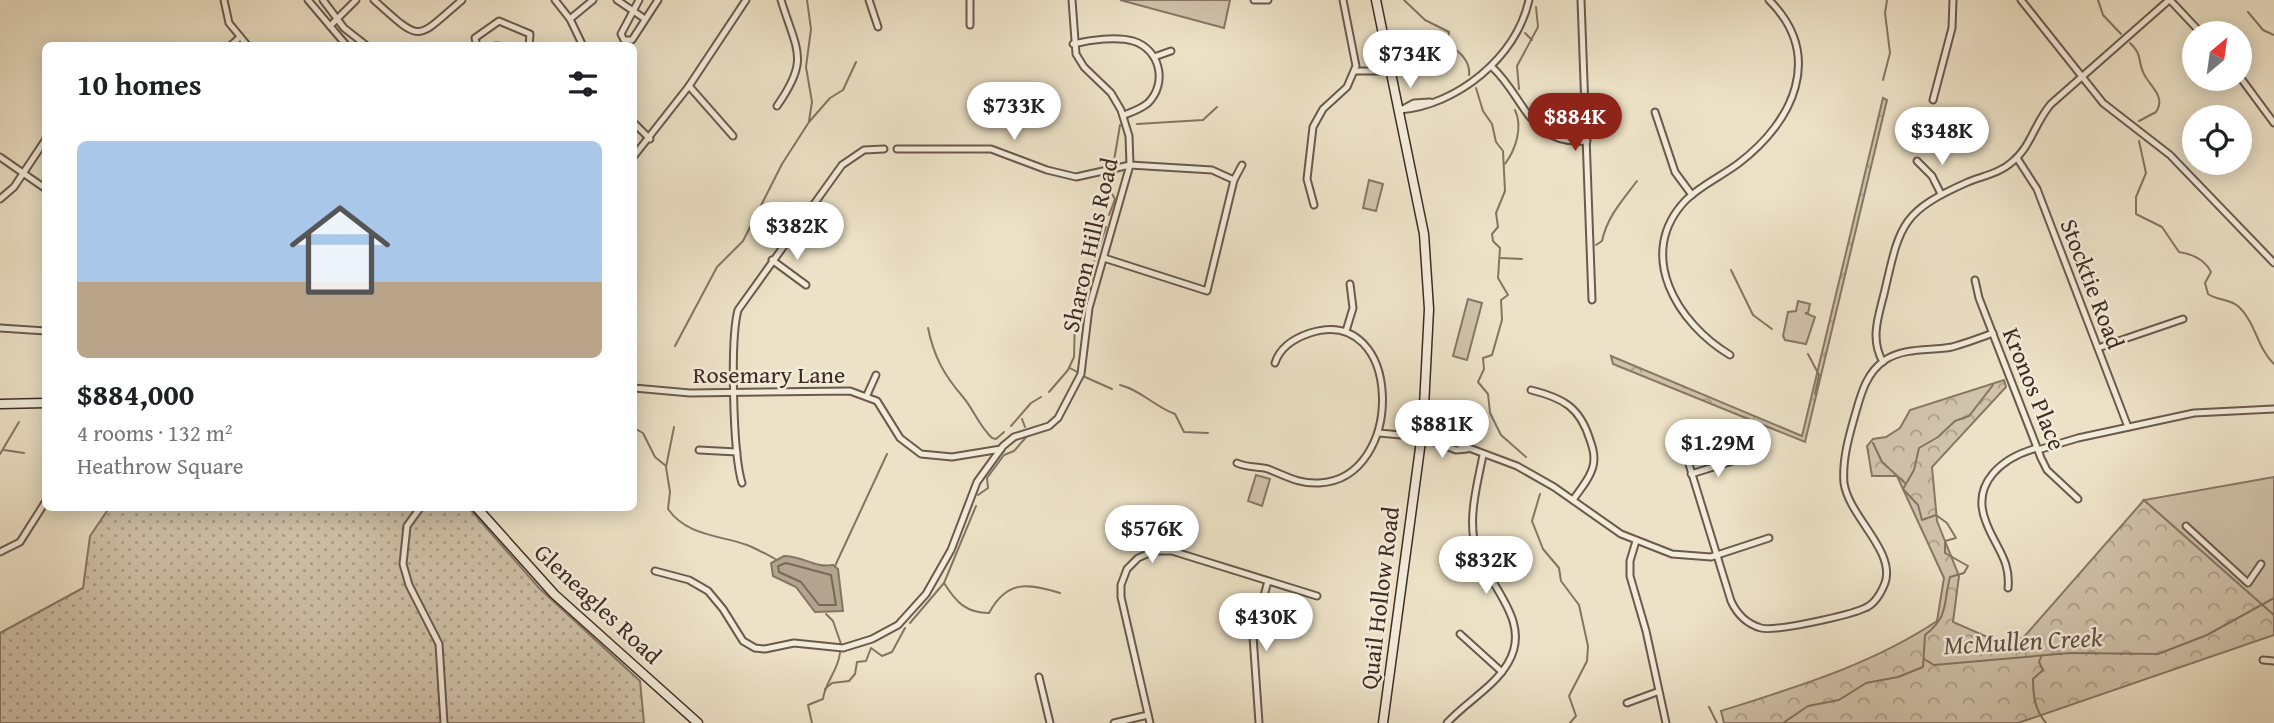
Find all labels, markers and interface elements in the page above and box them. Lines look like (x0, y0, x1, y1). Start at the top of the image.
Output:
north arrow (2182, 21, 2252, 91)
map controls (2182, 21, 2252, 175)
pin: $734K (1361, 31, 1459, 90)
text: $734K (1379, 36, 1441, 69)
text: 10 homes (77, 62, 202, 106)
icon: filters (564, 65, 602, 103)
pin: $733K (965, 82, 1063, 142)
text: $733K (983, 88, 1045, 121)
pin: $884K (1526, 94, 1624, 153)
text: $884K (1544, 99, 1606, 132)
button: locate (2182, 105, 2252, 175)
pin: $348K (1893, 108, 1991, 167)
text: $348K (1911, 113, 1973, 146)
street label: Sharon Hills Road (1052, 154, 1127, 336)
icon: home (277, 187, 403, 313)
pin: $382K (748, 202, 846, 262)
text: $382K (766, 208, 828, 241)
street label: Stocktie Road (2052, 214, 2133, 354)
street label: Kronos Place (1994, 322, 2075, 455)
street label: Rosemary Lane (693, 357, 845, 392)
text: $884,000 (77, 372, 194, 416)
pin: $881K (1393, 400, 1491, 460)
text: $881K (1411, 406, 1473, 439)
text: 4 rooms · 132 m² (77, 416, 232, 449)
pin: $1.29M (1661, 420, 1775, 479)
text: $1.29M (1681, 425, 1755, 458)
text: Heathrow Square (77, 449, 243, 482)
street label: Quail Hollow Road (1351, 504, 1408, 691)
pin: $576K (1103, 505, 1201, 565)
text: $576K (1121, 511, 1183, 544)
street label: Gleneagles Road (527, 535, 670, 672)
pin: $832K (1437, 536, 1535, 596)
text: $832K (1455, 542, 1517, 575)
pin: $430K (1217, 594, 1315, 653)
text: $430K (1235, 599, 1297, 632)
water label: McMullen Creek (1942, 617, 2104, 664)

